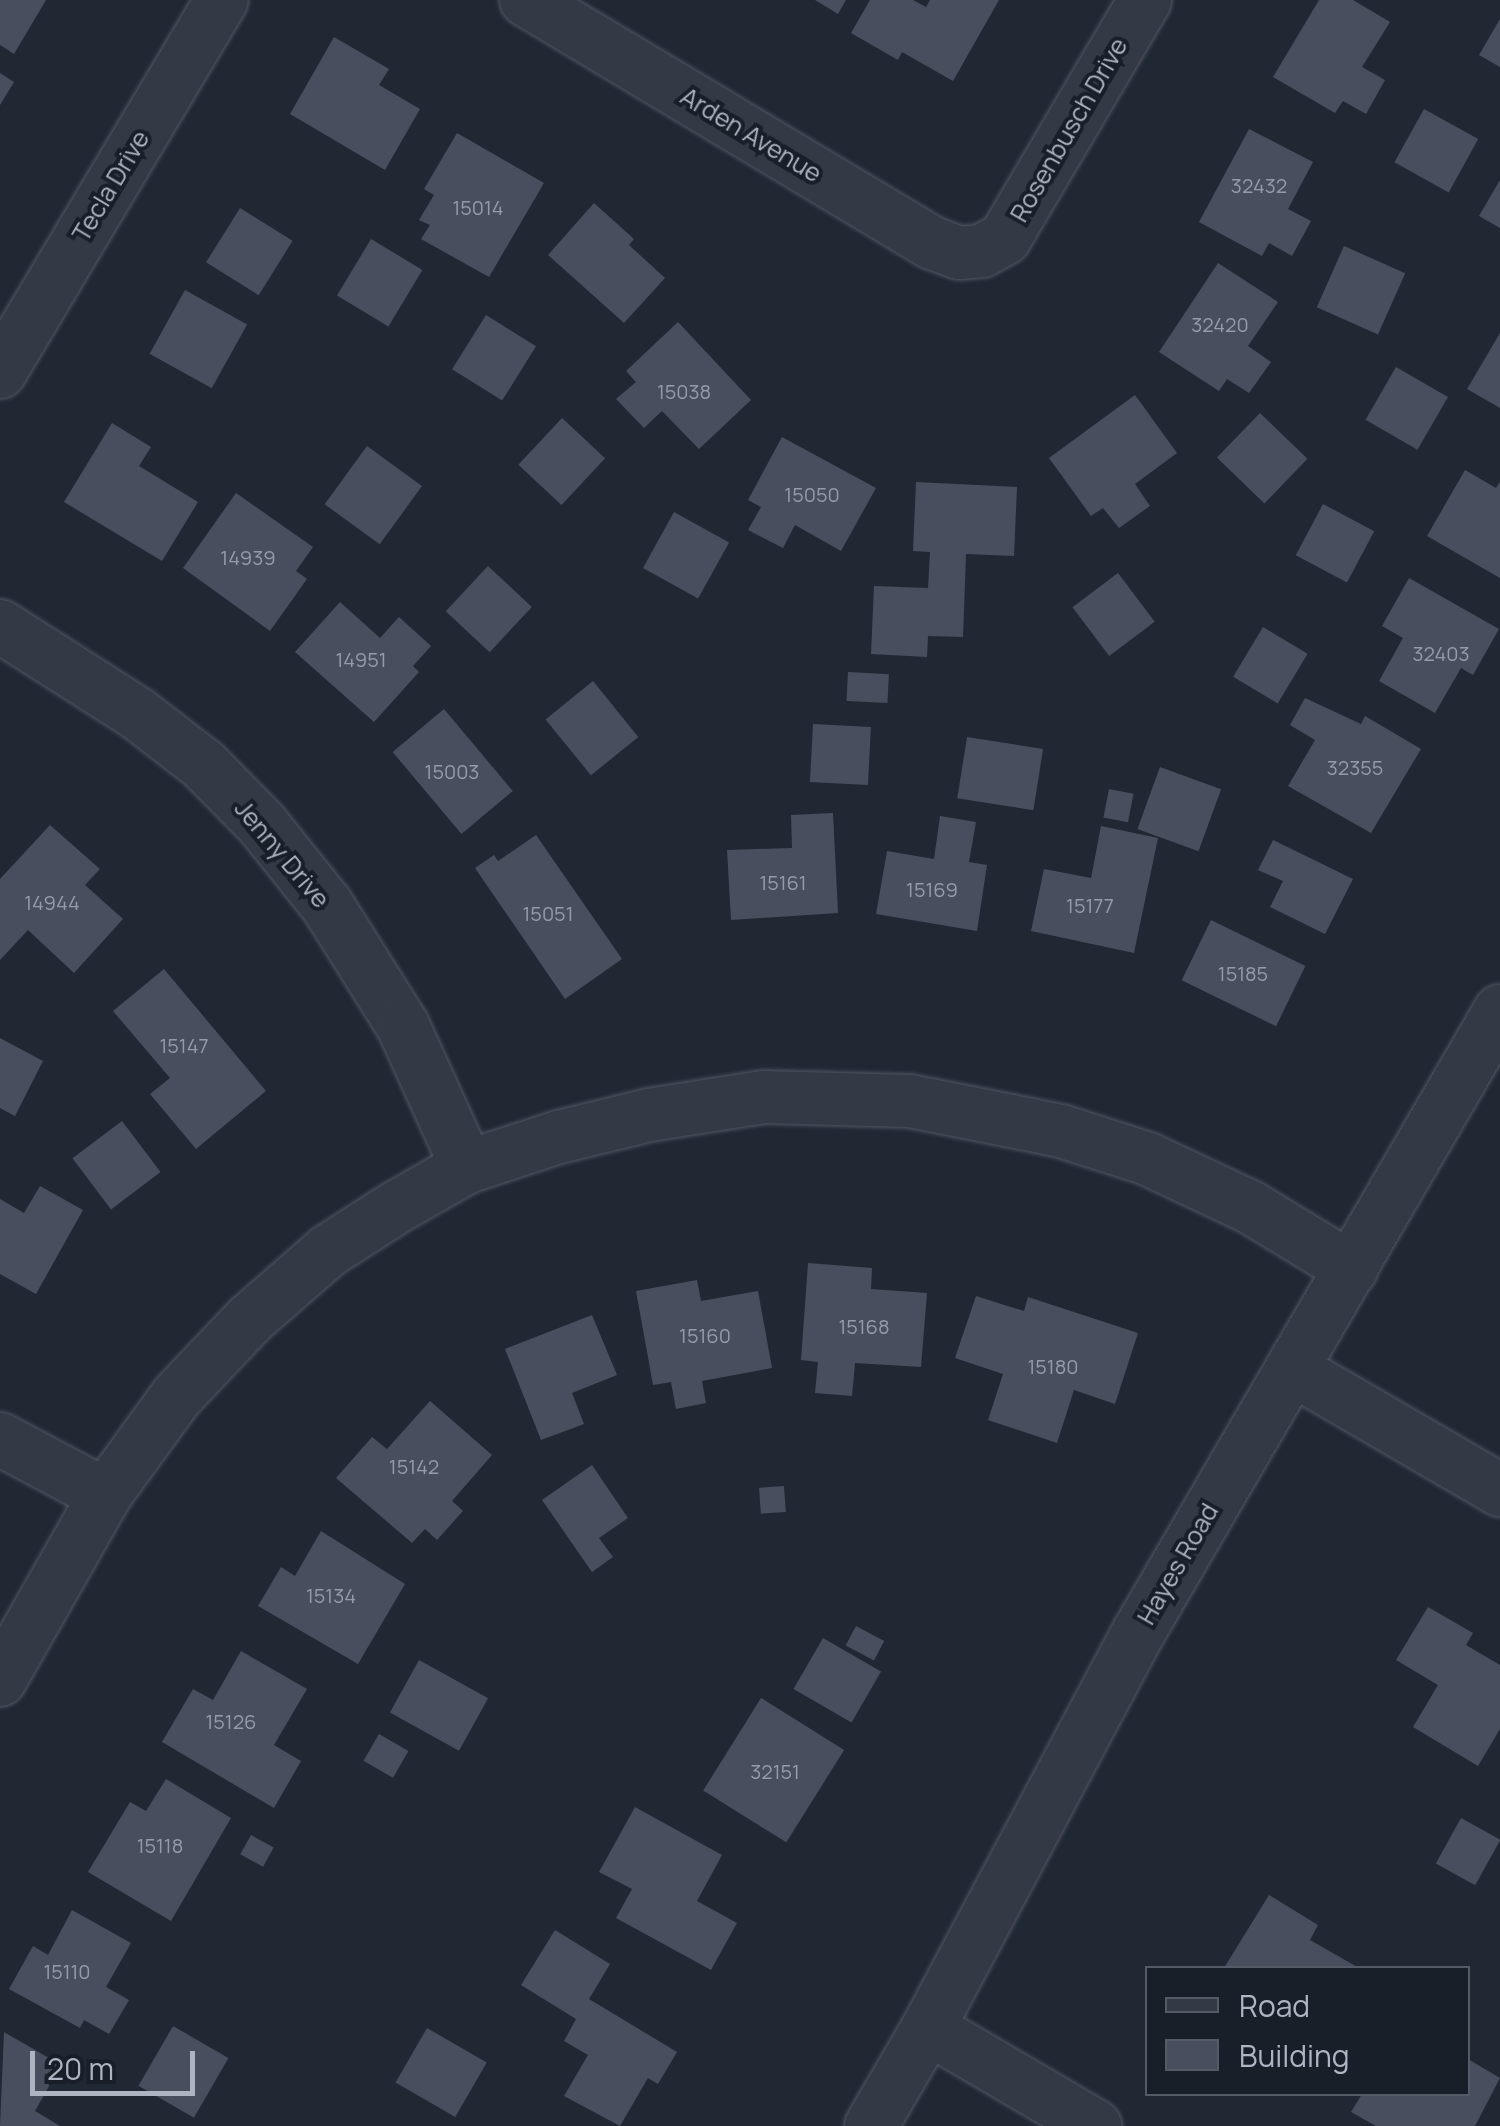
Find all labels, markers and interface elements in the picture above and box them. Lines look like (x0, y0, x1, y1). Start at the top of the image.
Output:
street label: Rosenbusch Drive (1004, 33, 1134, 227)
street label: Arden Avenue (675, 81, 827, 189)
street label: Tecla Drive (66, 125, 156, 247)
house number: 32432 (1231, 173, 1287, 197)
house number: 15014 (452, 195, 504, 219)
house number: 32420 (1191, 312, 1249, 336)
house number: 15038 (657, 379, 711, 403)
house number: 15050 (784, 482, 840, 506)
house number: 14939 (220, 545, 276, 569)
house number: 32403 (1412, 641, 1470, 665)
house number: 14951 (335, 647, 387, 671)
house number: 32355 (1327, 755, 1383, 779)
house number: 15003 (425, 759, 479, 783)
street label: Jenny Drive (228, 794, 336, 914)
house number: 15161 (759, 870, 807, 894)
house number: 15169 (906, 877, 958, 901)
house number: 14944 (24, 890, 80, 914)
house number: 15177 (1066, 893, 1114, 917)
house number: 15051 (523, 901, 573, 925)
house number: 15185 (1218, 961, 1268, 985)
house number: 15147 (160, 1033, 208, 1057)
house number: 15168 (838, 1314, 890, 1338)
house number: 15160 (679, 1323, 731, 1347)
house number: 15180 (1028, 1354, 1078, 1378)
house number: 15142 (389, 1454, 439, 1478)
street label: Hayes Road (1131, 1498, 1225, 1630)
house number: 15134 (306, 1583, 356, 1607)
house number: 15126 (206, 1709, 256, 1733)
house number: 32151 (750, 1759, 800, 1783)
house number: 15118 (137, 1833, 183, 1857)
house number: 15110 (43, 1959, 91, 1983)
legend (1145, 1966, 1470, 2096)
text: Road (1239, 1985, 1310, 2026)
scale bar (35, 2031, 200, 2093)
text: Building (1239, 2035, 1350, 2076)
text: 20 m (47, 2048, 114, 2089)

